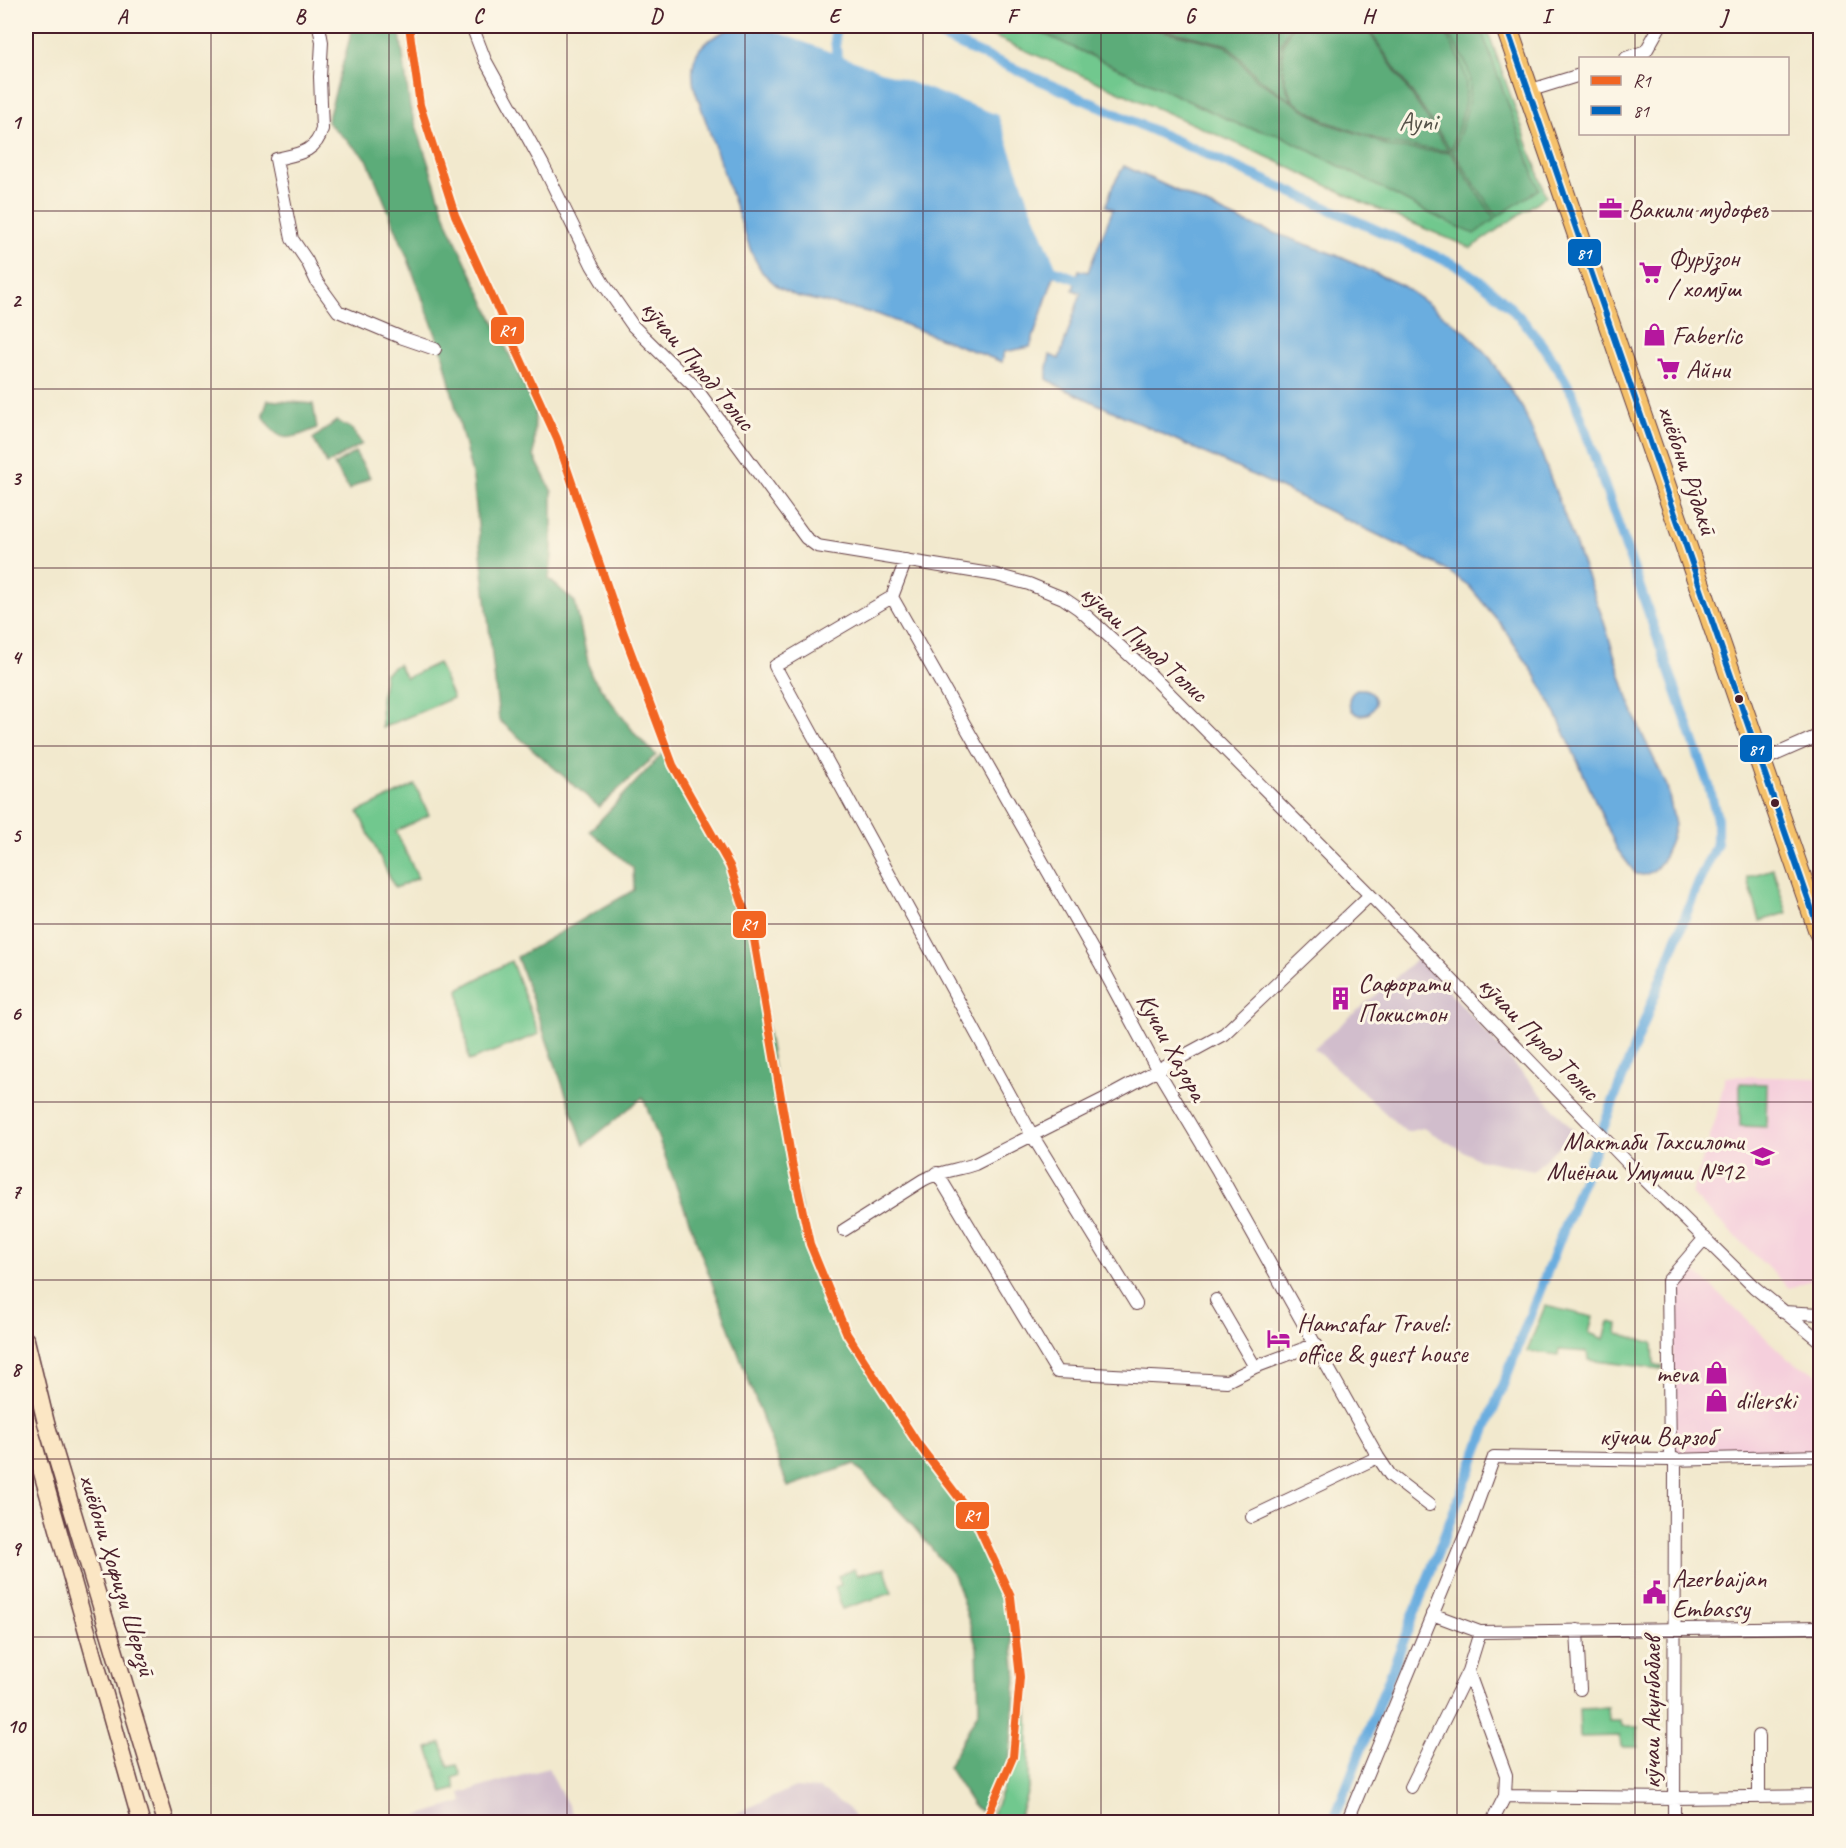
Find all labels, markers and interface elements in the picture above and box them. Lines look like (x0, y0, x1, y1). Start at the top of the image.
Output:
text: A (117, 4, 129, 29)
text: B (295, 4, 307, 29)
text: C (473, 4, 485, 29)
text: D (650, 4, 664, 29)
text: E (829, 4, 843, 29)
text: F (1007, 4, 1021, 29)
text: G (1185, 4, 1198, 29)
text: H (1362, 4, 1377, 29)
text: I (1542, 4, 1555, 29)
text: J (1719, 4, 1731, 29)
legend (1579, 57, 1789, 135)
text: R1 (1633, 70, 1652, 92)
text: 81 (1633, 100, 1650, 122)
park label: Ayni (1399, 105, 1440, 138)
text: 1 (12, 110, 23, 135)
place label: Вакили мудофеъ (1628, 193, 1770, 226)
office icon: Вакили мудофеъ (1597, 196, 1623, 222)
line badge: 81 (1567, 238, 1602, 267)
place label: Фурӯзон / хомӯш (1668, 242, 1743, 305)
text: 81 (1577, 244, 1593, 264)
supermarket icon: Фурӯзон / хомӯш (1637, 260, 1663, 286)
text: 2 (12, 288, 23, 313)
street label: кӯчаи Пулод Толис (634, 293, 763, 438)
line badge: R1 (490, 316, 525, 345)
place label: Faberlic (1672, 319, 1744, 352)
text: R1 (499, 321, 517, 341)
shop icon: Faberlic (1641, 322, 1667, 348)
place label: Айни (1686, 353, 1731, 386)
supermarket icon: Айни (1655, 356, 1681, 382)
street label: хиёбони Рӯдакӣ (1650, 401, 1726, 541)
text: 3 (12, 466, 23, 491)
street label: кӯчаи Пулод Толис (1073, 577, 1216, 710)
text: 4 (12, 645, 24, 670)
unlabelled marker (1733, 693, 1745, 705)
line badge: 81 (1739, 734, 1773, 763)
text: 81 (1749, 740, 1765, 760)
unlabelled marker (1769, 797, 1781, 809)
text: 5 (12, 823, 23, 848)
line badge: R1 (732, 910, 767, 939)
text: R1 (741, 915, 759, 935)
place label: Сафорати Покистон (1358, 967, 1451, 1030)
street label: кӯчаи Пулод Толис (1471, 969, 1607, 1108)
building icon: Сафорати Покистон (1327, 985, 1353, 1011)
street label: Кучаи Хазора (1129, 987, 1216, 1109)
text: 6 (11, 1001, 22, 1026)
place label: Мактаби Тахсилоти Миёнаи Умумии №12 (1547, 1125, 1746, 1188)
school or university icon: Мактаби Тахсилоти Миёнаи Умумии №12 (1749, 1143, 1775, 1169)
text: 7 (12, 1179, 23, 1204)
place label: Hamsafar Travel: office & guest house (1297, 1307, 1469, 1370)
hotel icon: Hamsafar Travel: office & guest house (1266, 1325, 1292, 1351)
text: 8 (12, 1357, 24, 1382)
place label: meva (1656, 1357, 1700, 1390)
shop icon: meva (1703, 1360, 1729, 1386)
place label: dilerski (1735, 1384, 1799, 1417)
shop icon: dilerski (1704, 1387, 1730, 1413)
street label: кӯчаи Варзоб (1599, 1420, 1722, 1453)
street label: хиёбони Ҳофизи Шерозӣ (71, 1470, 165, 1682)
line badge: R1 (955, 1501, 990, 1530)
text: R1 (964, 1506, 982, 1526)
text: 9 (12, 1536, 23, 1561)
place label: Azerbaijan Embassy (1672, 1562, 1767, 1625)
public building icon: Azerbaijan Embassy (1641, 1580, 1667, 1606)
street label: кӯчаи Акунбабаев (1635, 1632, 1668, 1789)
text: 10 (7, 1714, 27, 1739)

